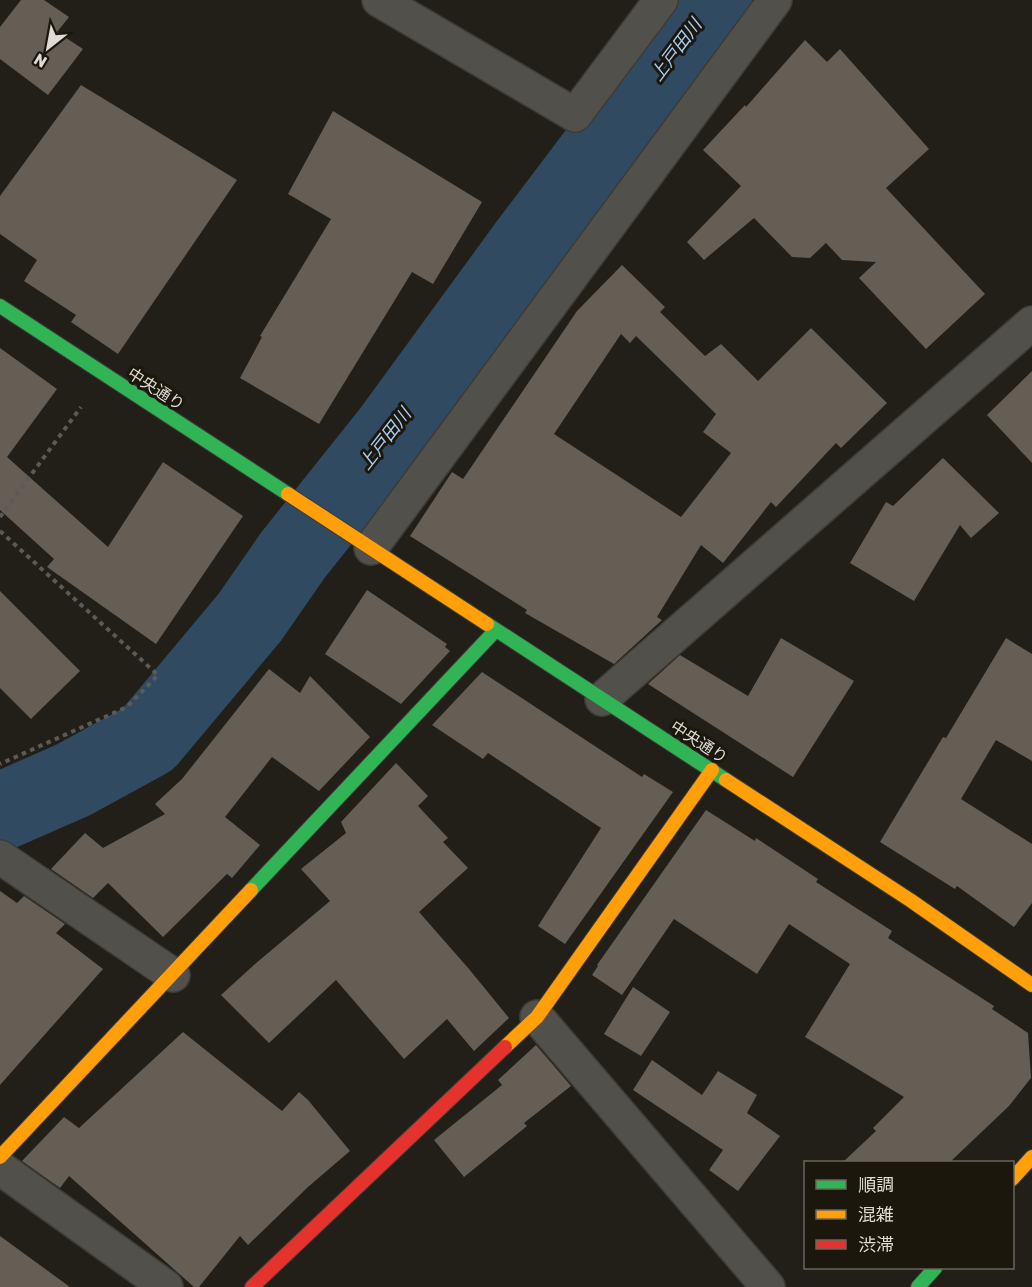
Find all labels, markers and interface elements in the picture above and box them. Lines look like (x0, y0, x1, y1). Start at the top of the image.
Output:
water label: 上戸田川 (646, 13, 708, 85)
north arrow (18, 18, 78, 78)
text: N (31, 49, 50, 72)
street label: 中央通り (124, 364, 188, 414)
water label: 上戸田川 (354, 402, 417, 474)
street label: 中央通り (667, 717, 731, 767)
legend (804, 1161, 1014, 1269)
text: 順調 (858, 1174, 894, 1196)
text: 混雑 (858, 1204, 894, 1226)
text: 渋滞 (858, 1234, 894, 1256)

